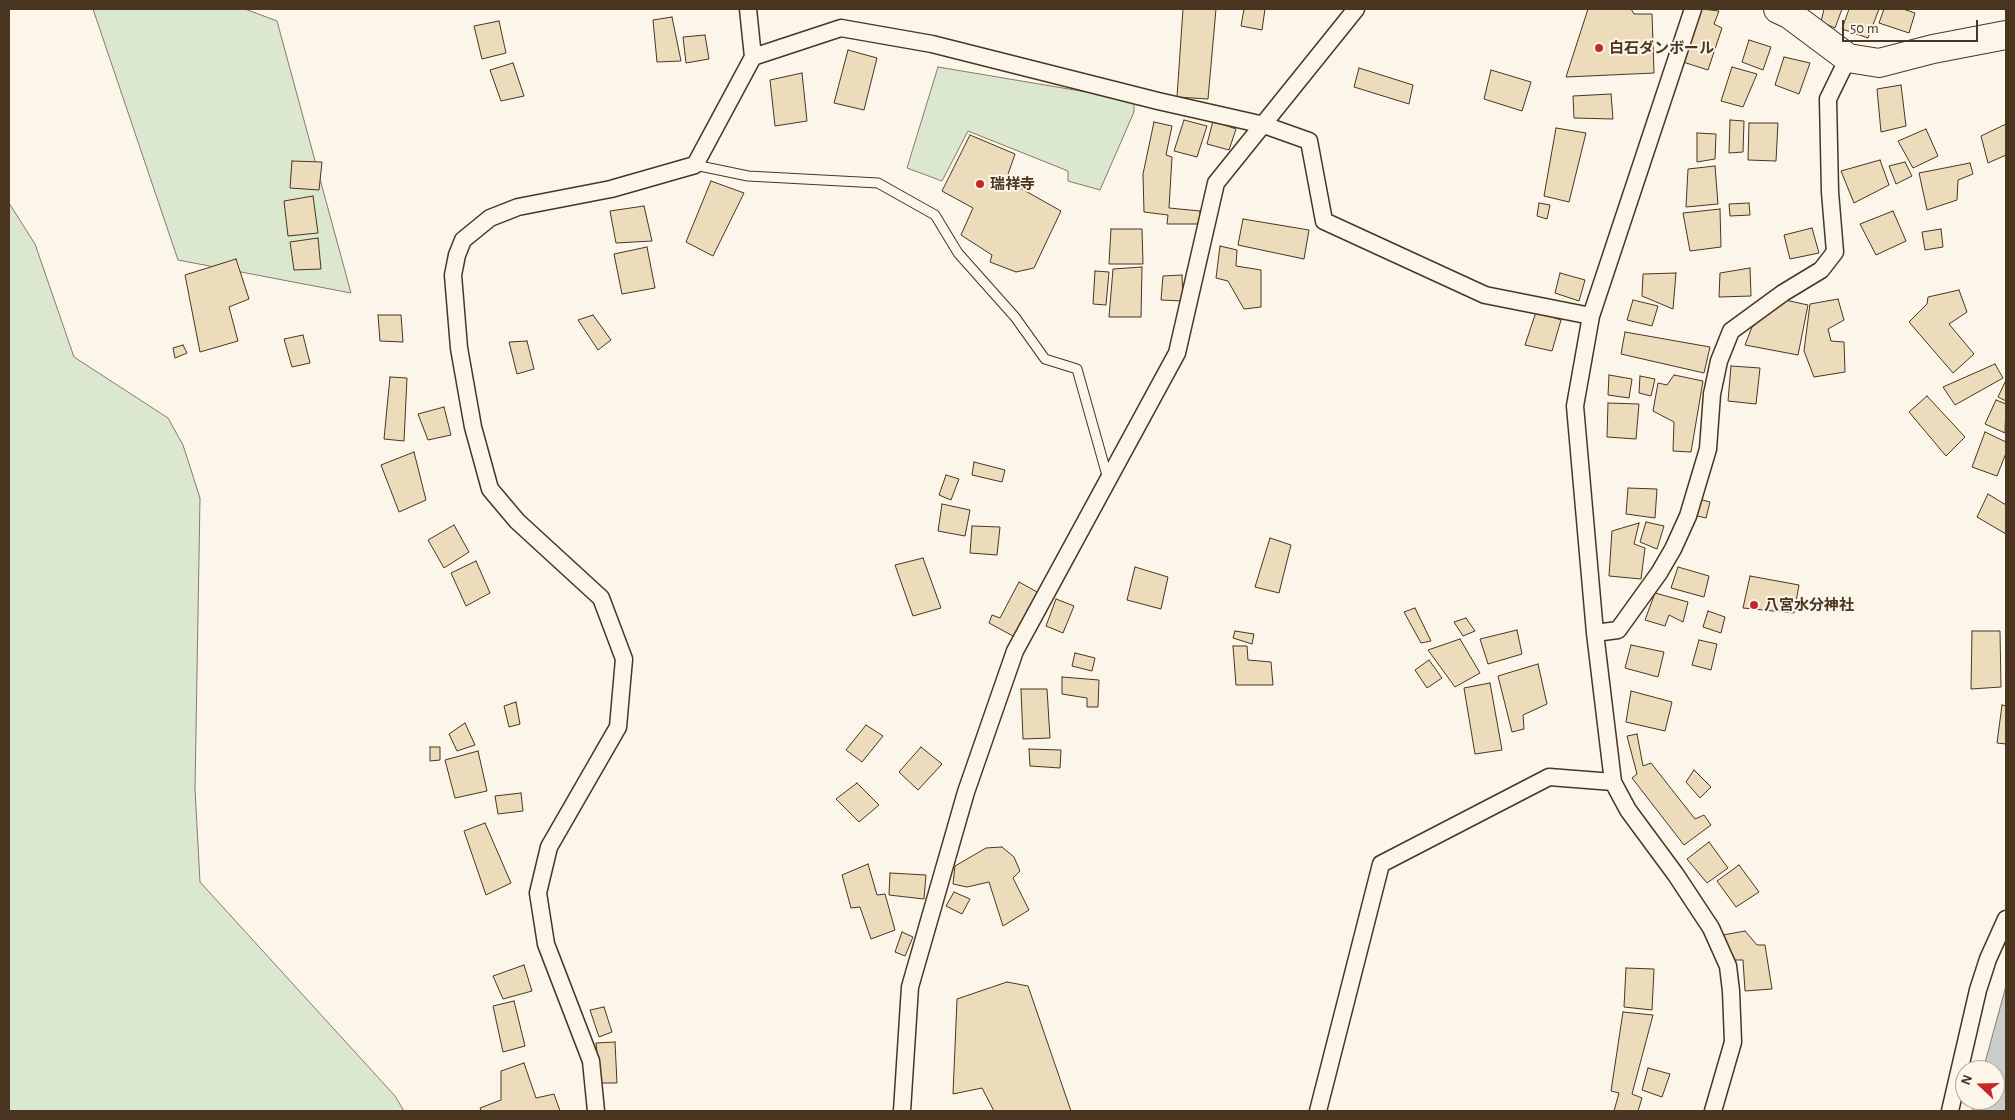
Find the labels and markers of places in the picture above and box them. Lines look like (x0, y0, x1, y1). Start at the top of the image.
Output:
place label: 白石ダンボール (1609, 39, 1714, 57)
marker: 白石ダンボール (1593, 42, 1605, 54)
place label: 瑞祥寺 (990, 175, 1035, 193)
marker: 瑞祥寺 (974, 178, 986, 190)
place label: 八宮水分神社 (1764, 596, 1854, 614)
marker: 八宮水分神社 (1748, 599, 1760, 611)

